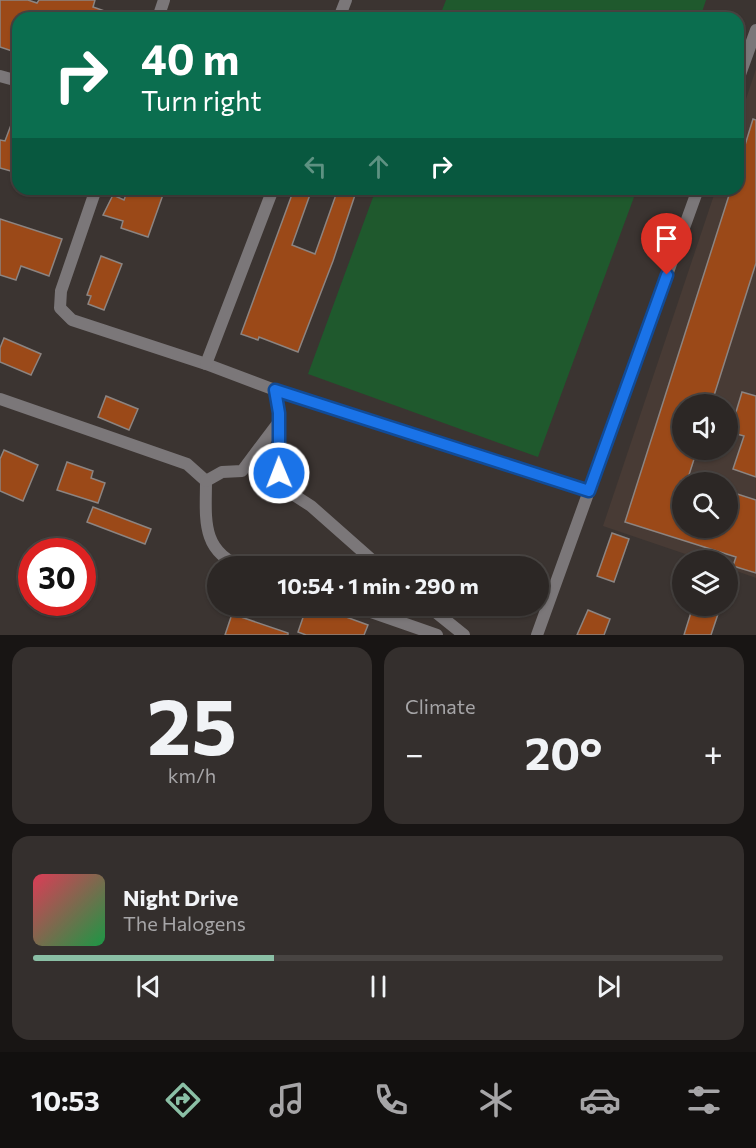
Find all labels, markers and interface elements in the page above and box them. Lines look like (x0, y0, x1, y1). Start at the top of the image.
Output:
text: 40 m (141, 32, 239, 84)
icon: right (42, 36, 120, 114)
text: Turn right (141, 84, 261, 117)
icon: left (299, 150, 332, 183)
icon: ahead (362, 150, 395, 183)
icon: right (425, 150, 458, 183)
pin (641, 213, 692, 275)
icon: arrive (650, 222, 683, 255)
map controls (672, 394, 738, 616)
button: sound (672, 394, 738, 460)
position arrow (247, 441, 311, 505)
button: search (672, 472, 738, 538)
speed limit sign: 30 (18, 538, 96, 616)
button: layers (672, 550, 738, 616)
text: 10:54 · 1 min · 290 m (277, 572, 479, 599)
text: 25 (147, 676, 237, 771)
text: Climate (405, 694, 475, 718)
text: 20° (525, 724, 603, 779)
text: − (405, 732, 424, 773)
text: + (704, 732, 723, 773)
text: km/h (168, 763, 216, 787)
text: Night Drive (123, 884, 238, 911)
text: The Halogens (123, 911, 246, 935)
icon: previous (132, 970, 165, 1003)
icon: pause (362, 970, 395, 1003)
icon: next (592, 970, 625, 1003)
icon: directions (162, 1079, 204, 1121)
icon: music (266, 1079, 308, 1121)
icon: phone (370, 1079, 412, 1121)
icon: climate (475, 1079, 517, 1121)
icon: car (579, 1079, 621, 1121)
icon: filters (683, 1079, 725, 1121)
text: 10:53 (31, 1084, 100, 1117)

